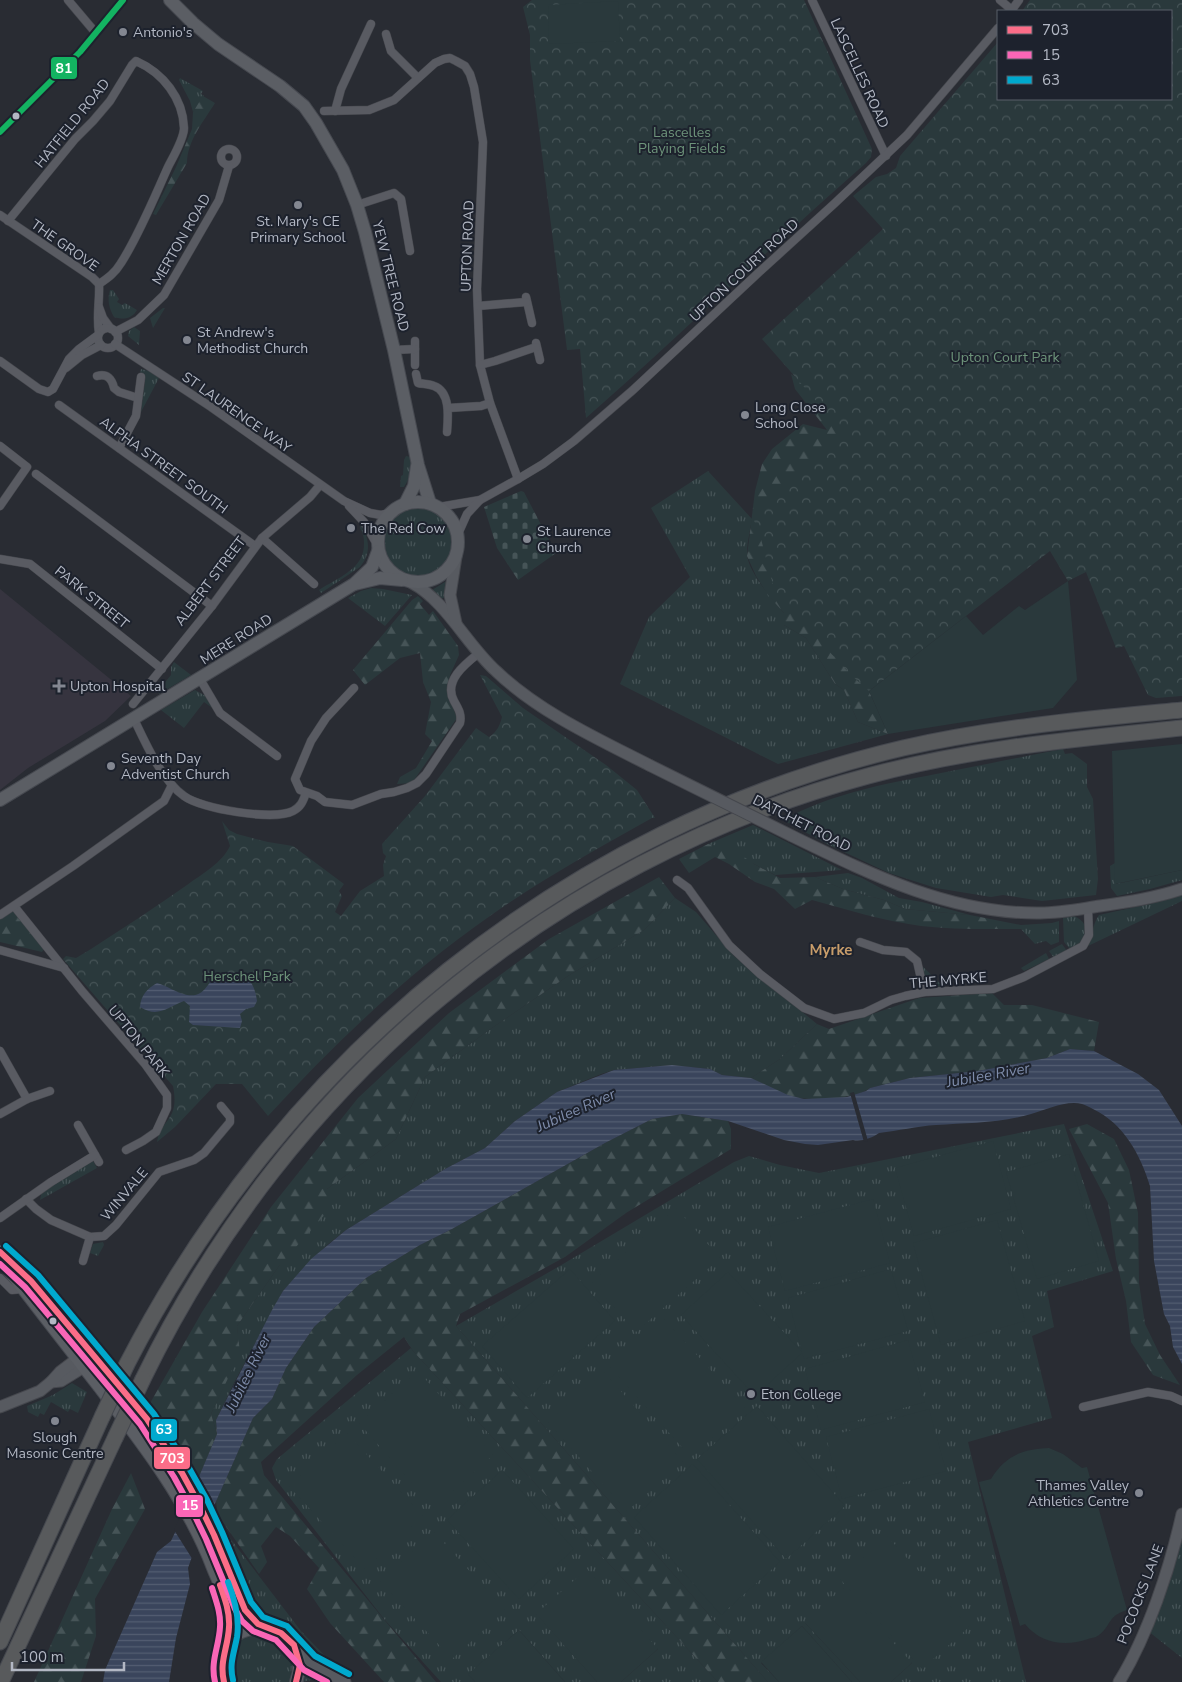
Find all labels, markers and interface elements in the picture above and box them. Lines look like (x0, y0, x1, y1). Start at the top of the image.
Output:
legend (997, 10, 1172, 100)
street label: LASCELLES ROAD (826, 15, 893, 131)
text: 703 (1042, 20, 1069, 40)
place label: Antonio's (133, 23, 193, 42)
marker: Antonio's (117, 26, 129, 38)
text: 15 (1042, 45, 1060, 65)
line badge: 81 (50, 56, 78, 80)
text: 81 (56, 59, 72, 78)
text: 63 (1042, 70, 1060, 90)
street label: HATFIELD ROAD (30, 75, 114, 172)
unlabelled marker (11, 111, 21, 121)
park label: Lascelles Playing Fields (638, 123, 726, 158)
street label: MERTON ROAD (148, 190, 215, 288)
marker: St. Mary's CE Primary School (292, 199, 304, 211)
street label: UPTON ROAD (456, 200, 479, 292)
place label: St. Mary's CE Primary School (250, 212, 347, 247)
street label: THE GROVE (27, 215, 102, 276)
street label: UPTON COURT ROAD (686, 215, 803, 326)
street label: YEW TREE ROAD (367, 218, 414, 334)
place label: St Andrew's Methodist Church (197, 323, 308, 358)
marker: St Andrew's Methodist Church (181, 334, 193, 346)
park label: Upton Court Park (951, 348, 1060, 367)
street label: ST LAURENCE WAY (178, 368, 296, 458)
place label: Long Close School (755, 398, 826, 433)
marker: Long Close School (739, 409, 751, 421)
street label: ALPHA STREET SOUTH (96, 412, 232, 518)
place label: The Red Cow (361, 519, 445, 538)
marker: The Red Cow (345, 522, 357, 534)
place label: St Laurence Church (537, 522, 611, 557)
street label: ALBERT STREET (171, 532, 251, 630)
marker: St Laurence Church (521, 533, 533, 545)
street label: PARK STREET (51, 562, 133, 634)
street label: MERE ROAD (197, 610, 276, 669)
place label: Upton Hospital (70, 677, 166, 696)
marker: Upton Hospital (52, 679, 66, 693)
place label: Seventh Day Adventist Church (121, 749, 230, 784)
marker: Seventh Day Adventist Church (105, 760, 117, 772)
street label: DATCHET ROAD (749, 791, 854, 856)
district label: Myrke (810, 940, 852, 960)
park label: Herschel Park (203, 967, 292, 986)
street label: THE MYRKE (909, 968, 988, 993)
street label: UPTON PARK (104, 1001, 174, 1081)
water label: Jubilee River (944, 1058, 1032, 1092)
water label: Jubilee River (533, 1083, 619, 1137)
street label: WINVALE (96, 1164, 152, 1225)
unlabelled marker (48, 1316, 58, 1326)
water label: Jubilee River (220, 1330, 276, 1416)
place label: Eton College (761, 1385, 841, 1404)
marker: Eton College (745, 1388, 757, 1400)
marker: Slough Masonic Centre (49, 1415, 61, 1427)
line badge: 63 (150, 1418, 178, 1442)
text: 63 (156, 1420, 172, 1439)
place label: Slough Masonic Centre (7, 1428, 103, 1463)
line badge: 703 (153, 1446, 191, 1470)
text: 703 (159, 1449, 185, 1468)
place label: Thames Valley Athletics Centre (1028, 1476, 1130, 1511)
marker: Thames Valley Athletics Centre (1133, 1487, 1145, 1499)
line badge: 15 (175, 1494, 204, 1518)
text: 15 (182, 1496, 198, 1515)
street label: POCOCKS LANE (1113, 1542, 1168, 1647)
scale bar (12, 1640, 125, 1672)
text: 100 m (20, 1647, 64, 1667)

